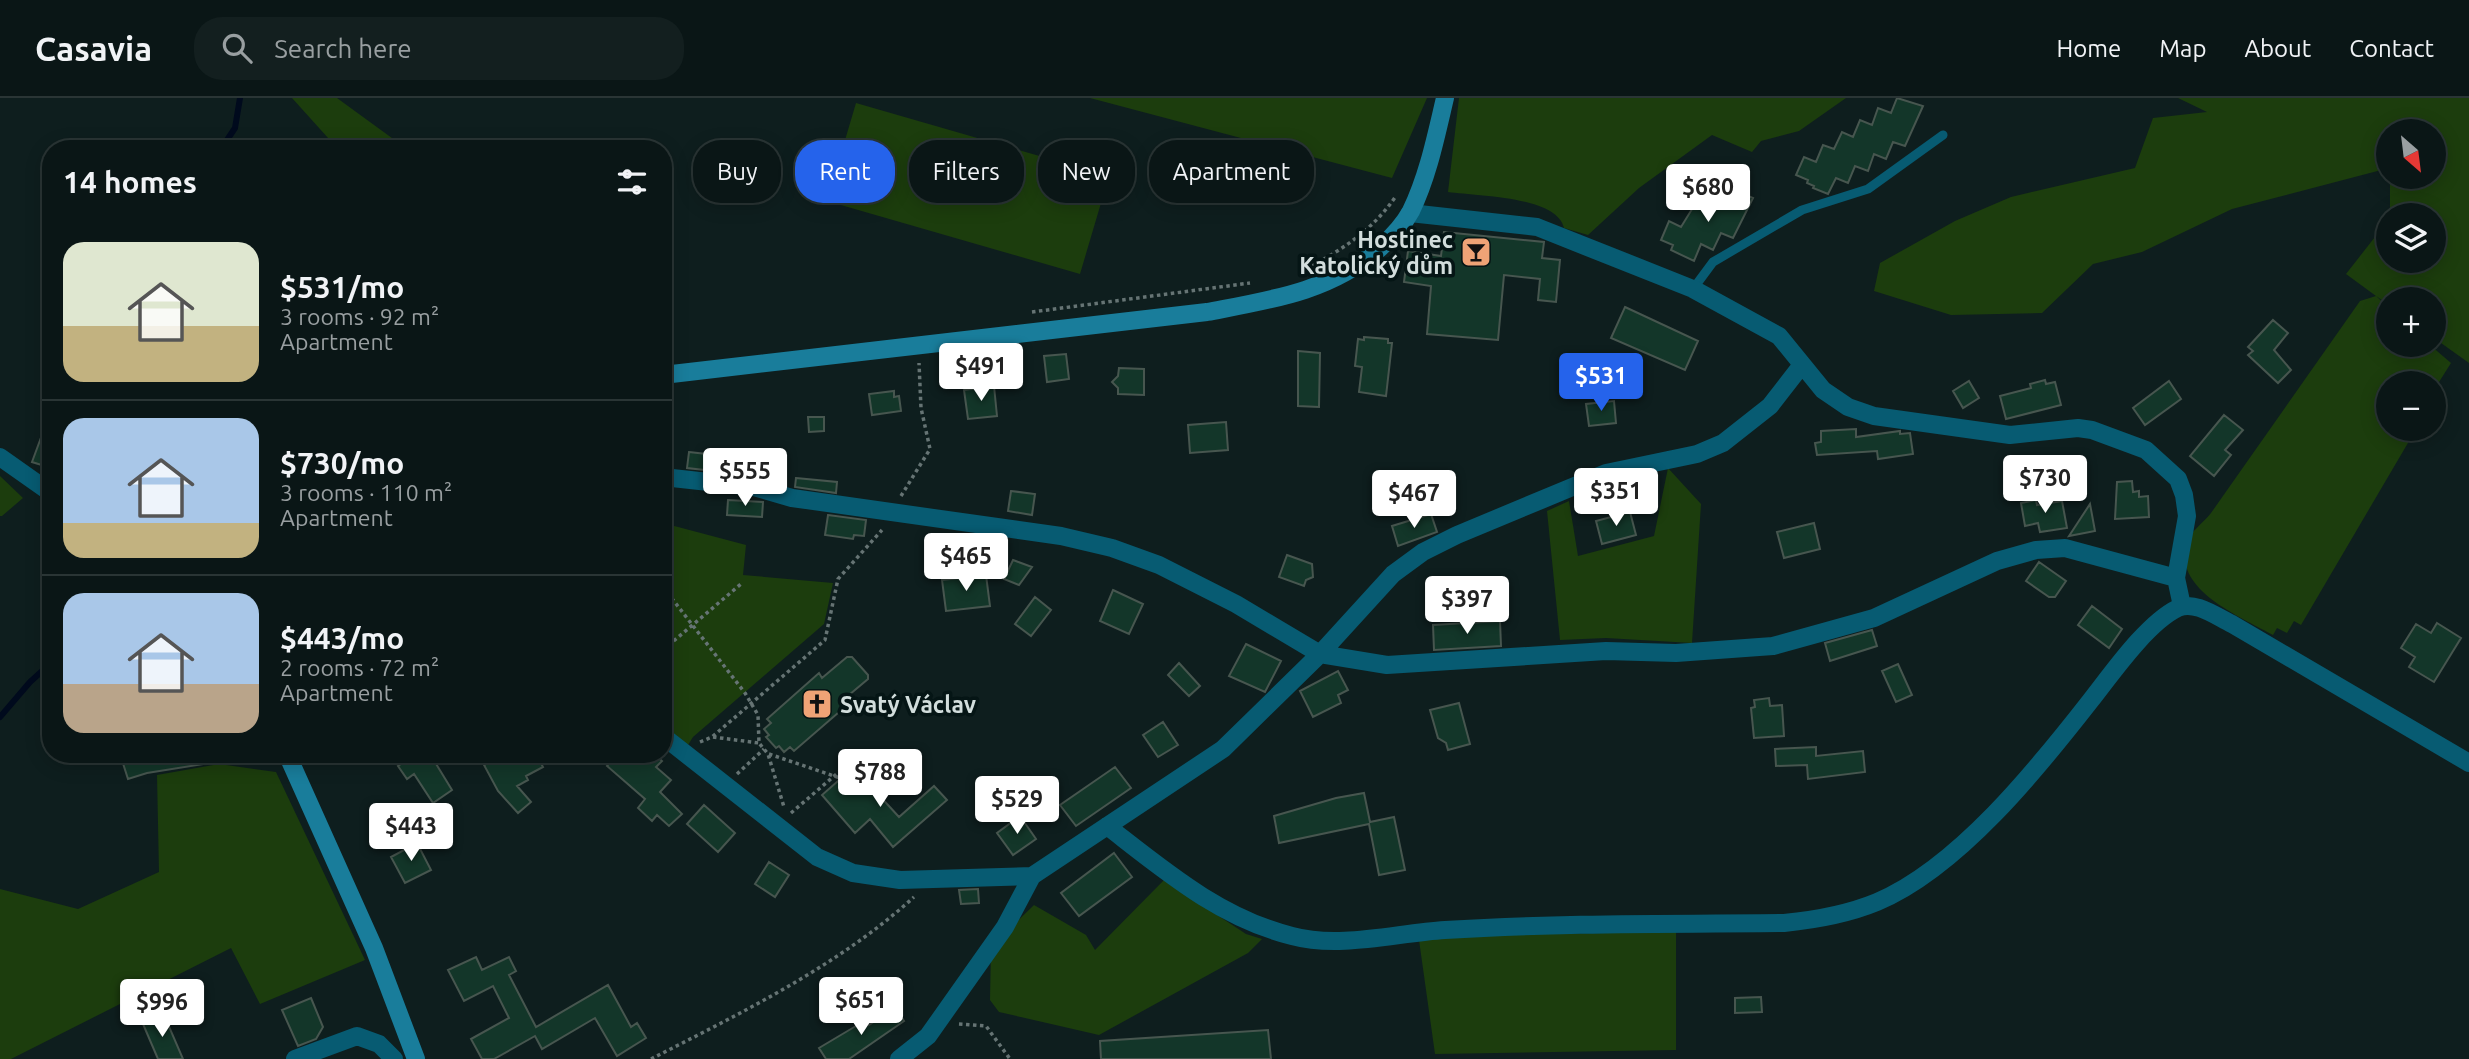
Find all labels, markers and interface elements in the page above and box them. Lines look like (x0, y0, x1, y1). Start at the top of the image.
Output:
search box (194, 17, 684, 80)
icon: search (218, 29, 256, 67)
text: Casavia (35, 30, 152, 67)
text: Search here (274, 34, 412, 63)
text: Home (2056, 35, 2121, 62)
text: Map (2159, 35, 2206, 62)
text: About (2244, 35, 2311, 62)
text: Contact (2349, 35, 2434, 62)
north arrow (2376, 119, 2446, 189)
map controls (2376, 119, 2446, 441)
chip: Buy (693, 140, 781, 203)
chip: Rent (795, 140, 895, 203)
chip: Filters (909, 140, 1024, 203)
chip: New (1038, 140, 1135, 203)
chip: Apartment (1149, 140, 1314, 203)
icon: filters (613, 163, 651, 201)
pin: $680 (1667, 164, 1749, 224)
text: 14 homes (63, 165, 197, 199)
text: $680 (1682, 174, 1734, 199)
button: layers (2376, 203, 2446, 273)
place label: Hostinec Katolický dům (1299, 227, 1453, 278)
bar icon: Hostinec Katolický dům (1459, 235, 1493, 269)
icon: home (119, 270, 203, 354)
text: $531/mo (280, 270, 404, 304)
button: + (2376, 287, 2446, 357)
text: 3 rooms · 92 m² (280, 304, 439, 329)
text: Apartment (280, 329, 393, 354)
pin: $491 (940, 344, 1022, 403)
text: $491 (955, 353, 1007, 378)
pin: $531 (1560, 354, 1642, 413)
text: $531 (1575, 363, 1627, 388)
button: − (2376, 371, 2446, 441)
icon: home (119, 446, 203, 530)
text: $730/mo (280, 446, 404, 480)
pin: $555 (704, 448, 786, 508)
pin: $730 (2004, 456, 2086, 515)
text: $555 (719, 458, 771, 483)
text: $730 (2019, 465, 2071, 490)
pin: $351 (1575, 468, 1657, 528)
pin: $467 (1373, 470, 1455, 530)
text: $351 (1590, 478, 1642, 503)
text: 3 rooms · 110 m² (280, 480, 452, 505)
text: $467 (1388, 480, 1440, 505)
text: Apartment (280, 505, 393, 530)
pin: $465 (925, 533, 1007, 593)
text: $465 (940, 543, 992, 568)
pin: $397 (1426, 576, 1508, 636)
text: $397 (1441, 586, 1493, 611)
icon: home (119, 621, 203, 705)
text: $443/mo (280, 621, 404, 655)
text: 2 rooms · 72 m² (280, 655, 439, 680)
text: Apartment (280, 680, 393, 705)
church icon: Svatý Václav (800, 687, 834, 721)
place label: Svatý Václav (840, 692, 976, 717)
pin: $788 (839, 750, 921, 809)
text: $788 (854, 759, 906, 784)
pin: $529 (976, 776, 1058, 836)
text: $529 (991, 786, 1043, 811)
pin: $443 (370, 804, 452, 863)
text: $443 (385, 813, 437, 838)
pin: $651 (820, 978, 902, 1037)
pin: $996 (121, 979, 203, 1039)
text: $651 (835, 987, 887, 1012)
text: $996 (136, 989, 188, 1014)

